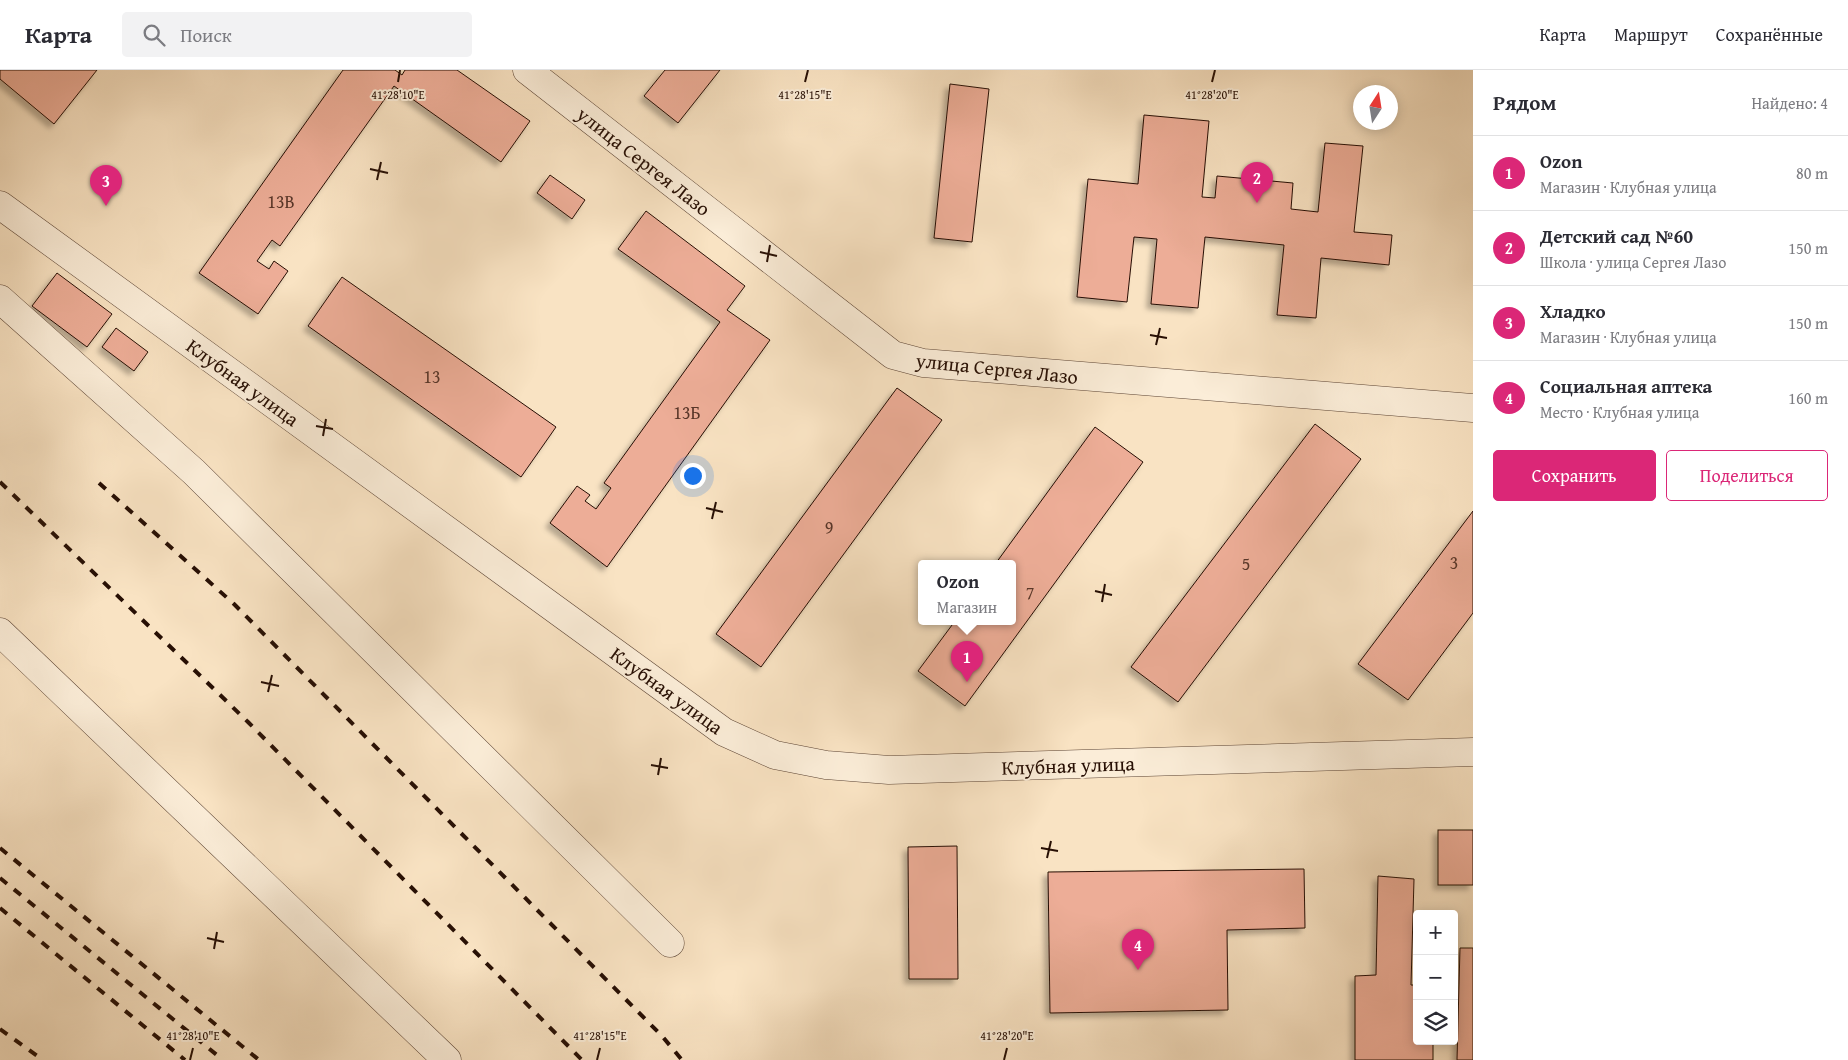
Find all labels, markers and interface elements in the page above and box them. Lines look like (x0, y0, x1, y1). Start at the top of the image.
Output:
search box (122, 12, 472, 57)
text: Карта (25, 17, 92, 52)
icon: search (140, 21, 168, 49)
text: Поиск (180, 21, 232, 49)
text: Карта (1540, 21, 1586, 48)
text: Маршрут (1614, 21, 1688, 48)
text: Сохранённые (1716, 21, 1823, 48)
north arrow (1353, 85, 1398, 130)
text: 41°28'10"E (371, 86, 425, 103)
text: 41°28'15"E (778, 86, 832, 103)
text: 41°28'20"E (1185, 86, 1239, 103)
text: Рядом (1493, 87, 1556, 118)
text: Найдено: 4 (1751, 91, 1828, 115)
street label: улица Сергея Лазо (570, 99, 717, 223)
text: Ozon (1540, 147, 1582, 175)
text: 1 (1505, 161, 1513, 185)
text: 80 m (1796, 161, 1828, 185)
pin: 2 (1241, 162, 1273, 203)
pin: 3 (90, 165, 122, 206)
text: Магазин · Клубная улица (1540, 175, 1717, 199)
house number: 13В (267, 188, 295, 215)
text: Детский сад №60 (1540, 222, 1693, 250)
text: 2 (1505, 236, 1513, 260)
text: 150 m (1788, 236, 1828, 260)
text: Школа · улица Сергея Лазо (1540, 250, 1726, 274)
text: Хладко (1540, 297, 1606, 325)
text: 3 (1505, 311, 1513, 335)
text: 150 m (1788, 311, 1828, 335)
text: Магазин · Клубная улица (1540, 325, 1717, 349)
street label: Клубная улица (181, 331, 306, 433)
street label: улица Сергея Лазо (913, 345, 1080, 391)
house number: 13 (423, 363, 441, 390)
text: Социальная аптека (1540, 372, 1712, 400)
text: 4 (1505, 386, 1513, 410)
text: 160 m (1788, 386, 1828, 410)
house number: 13Б (673, 399, 701, 426)
text: Место · Клубная улица (1540, 400, 1699, 424)
button: Сохранить (1493, 450, 1656, 501)
button: Поделиться (1666, 450, 1828, 501)
your location (680, 463, 706, 489)
house number: 9 (825, 514, 833, 541)
house number: 3 (1450, 549, 1458, 576)
house number: 5 (1242, 550, 1250, 577)
popup (918, 560, 1016, 625)
text: Ozon (937, 567, 979, 595)
house number: 7 (1026, 579, 1034, 606)
text: Магазин (937, 595, 997, 619)
street label: Клубная улица (605, 639, 730, 741)
pin: 1 (951, 641, 983, 682)
street label: Клубная улица (1001, 748, 1136, 782)
map controls (1413, 910, 1458, 1045)
button: + (1413, 910, 1458, 955)
pin: 4 (1122, 929, 1154, 970)
button: − (1413, 955, 1458, 1000)
button: layers (1413, 1000, 1458, 1045)
text: 41°28'10"E (166, 1027, 220, 1044)
text: 41°28'15"E (573, 1027, 627, 1044)
text: 41°28'20"E (980, 1027, 1034, 1044)

